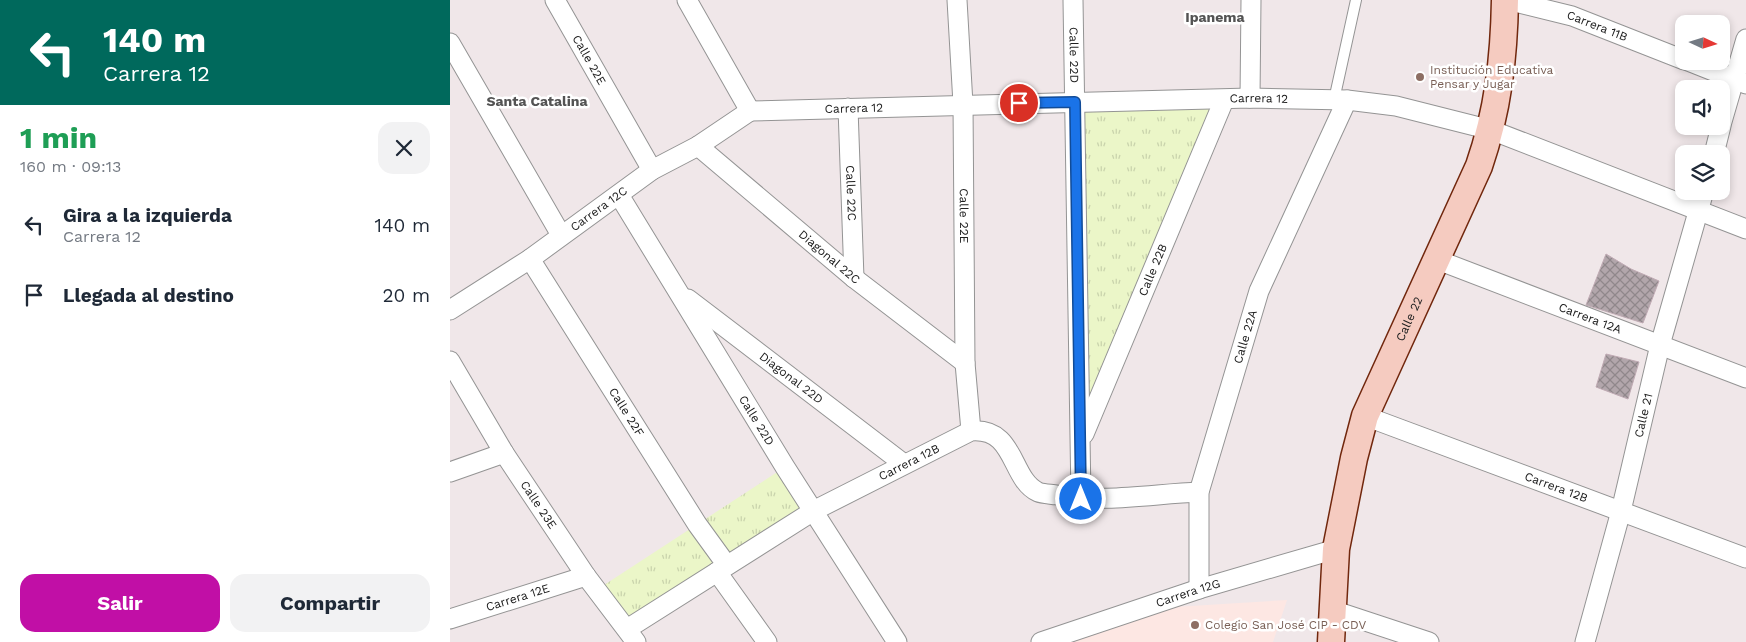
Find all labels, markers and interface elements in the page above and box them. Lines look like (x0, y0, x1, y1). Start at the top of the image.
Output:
street label: Carrera 11B (1566, 8, 1630, 44)
district label: Ipanema (1185, 9, 1246, 25)
north arrow (1675, 15, 1730, 70)
map controls (1675, 15, 1730, 200)
text: 140 m (103, 19, 206, 61)
icon: left (20, 20, 85, 85)
street label: Calle 22D (1066, 27, 1081, 83)
street label: Calle 22E (569, 33, 609, 88)
text: Carrera 12 (103, 61, 210, 86)
place label: Institución Educativa Pensar y Jugar (1430, 63, 1553, 91)
marker: Institución Educativa Pensar y Jugar (1414, 71, 1426, 83)
button: sound (1675, 80, 1730, 135)
pin (998, 82, 1040, 124)
icon: arrive (1005, 89, 1033, 117)
street label: Carrera 12 (1229, 91, 1288, 106)
district label: Santa Catalina (486, 93, 588, 109)
street label: Carrera 12 (825, 101, 883, 116)
text: 1 min (20, 120, 97, 155)
button: close (378, 122, 430, 174)
button: layers (1675, 145, 1730, 200)
text: 160 m · 09:13 (20, 157, 121, 176)
street label: Calle 22C (843, 165, 859, 221)
street label: Carrera 12C (568, 184, 630, 234)
street label: Calle 22E (957, 188, 971, 244)
text: Gira a la izquierda (63, 204, 232, 227)
icon: left (20, 211, 48, 239)
text: 140 m (375, 214, 430, 237)
text: Carrera 12 (63, 227, 141, 246)
street label: Diagonal 22C (796, 227, 863, 287)
street label: Calle 22B (1136, 241, 1170, 298)
icon: arrive (20, 281, 48, 309)
text: Llegada al destino (63, 284, 234, 307)
text: 20 m (383, 284, 430, 307)
street label: Calle 22 (1393, 294, 1425, 343)
street label: Carrera 12A (1557, 300, 1624, 337)
street label: Calle 22A (1231, 308, 1260, 365)
street label: Diagonal 22D (757, 349, 826, 407)
street label: Calle 22F (606, 385, 647, 439)
street label: Calle 21 (1631, 392, 1655, 439)
street label: Calle 22D (736, 393, 777, 448)
street label: Carrera 12B (876, 441, 942, 484)
street label: Carrera 12B (1523, 469, 1590, 505)
position arrow (1054, 472, 1106, 524)
street label: Calle 23E (517, 478, 560, 532)
button: Salir (20, 574, 220, 632)
button: Compartir (230, 574, 430, 632)
street label: Carrera 12G (1154, 576, 1222, 610)
street label: Carrera 12E (484, 581, 552, 614)
place label: Colegio San José CIP - CDV (1205, 618, 1367, 632)
marker: Colegio San José CIP - CDV (1189, 619, 1201, 631)

